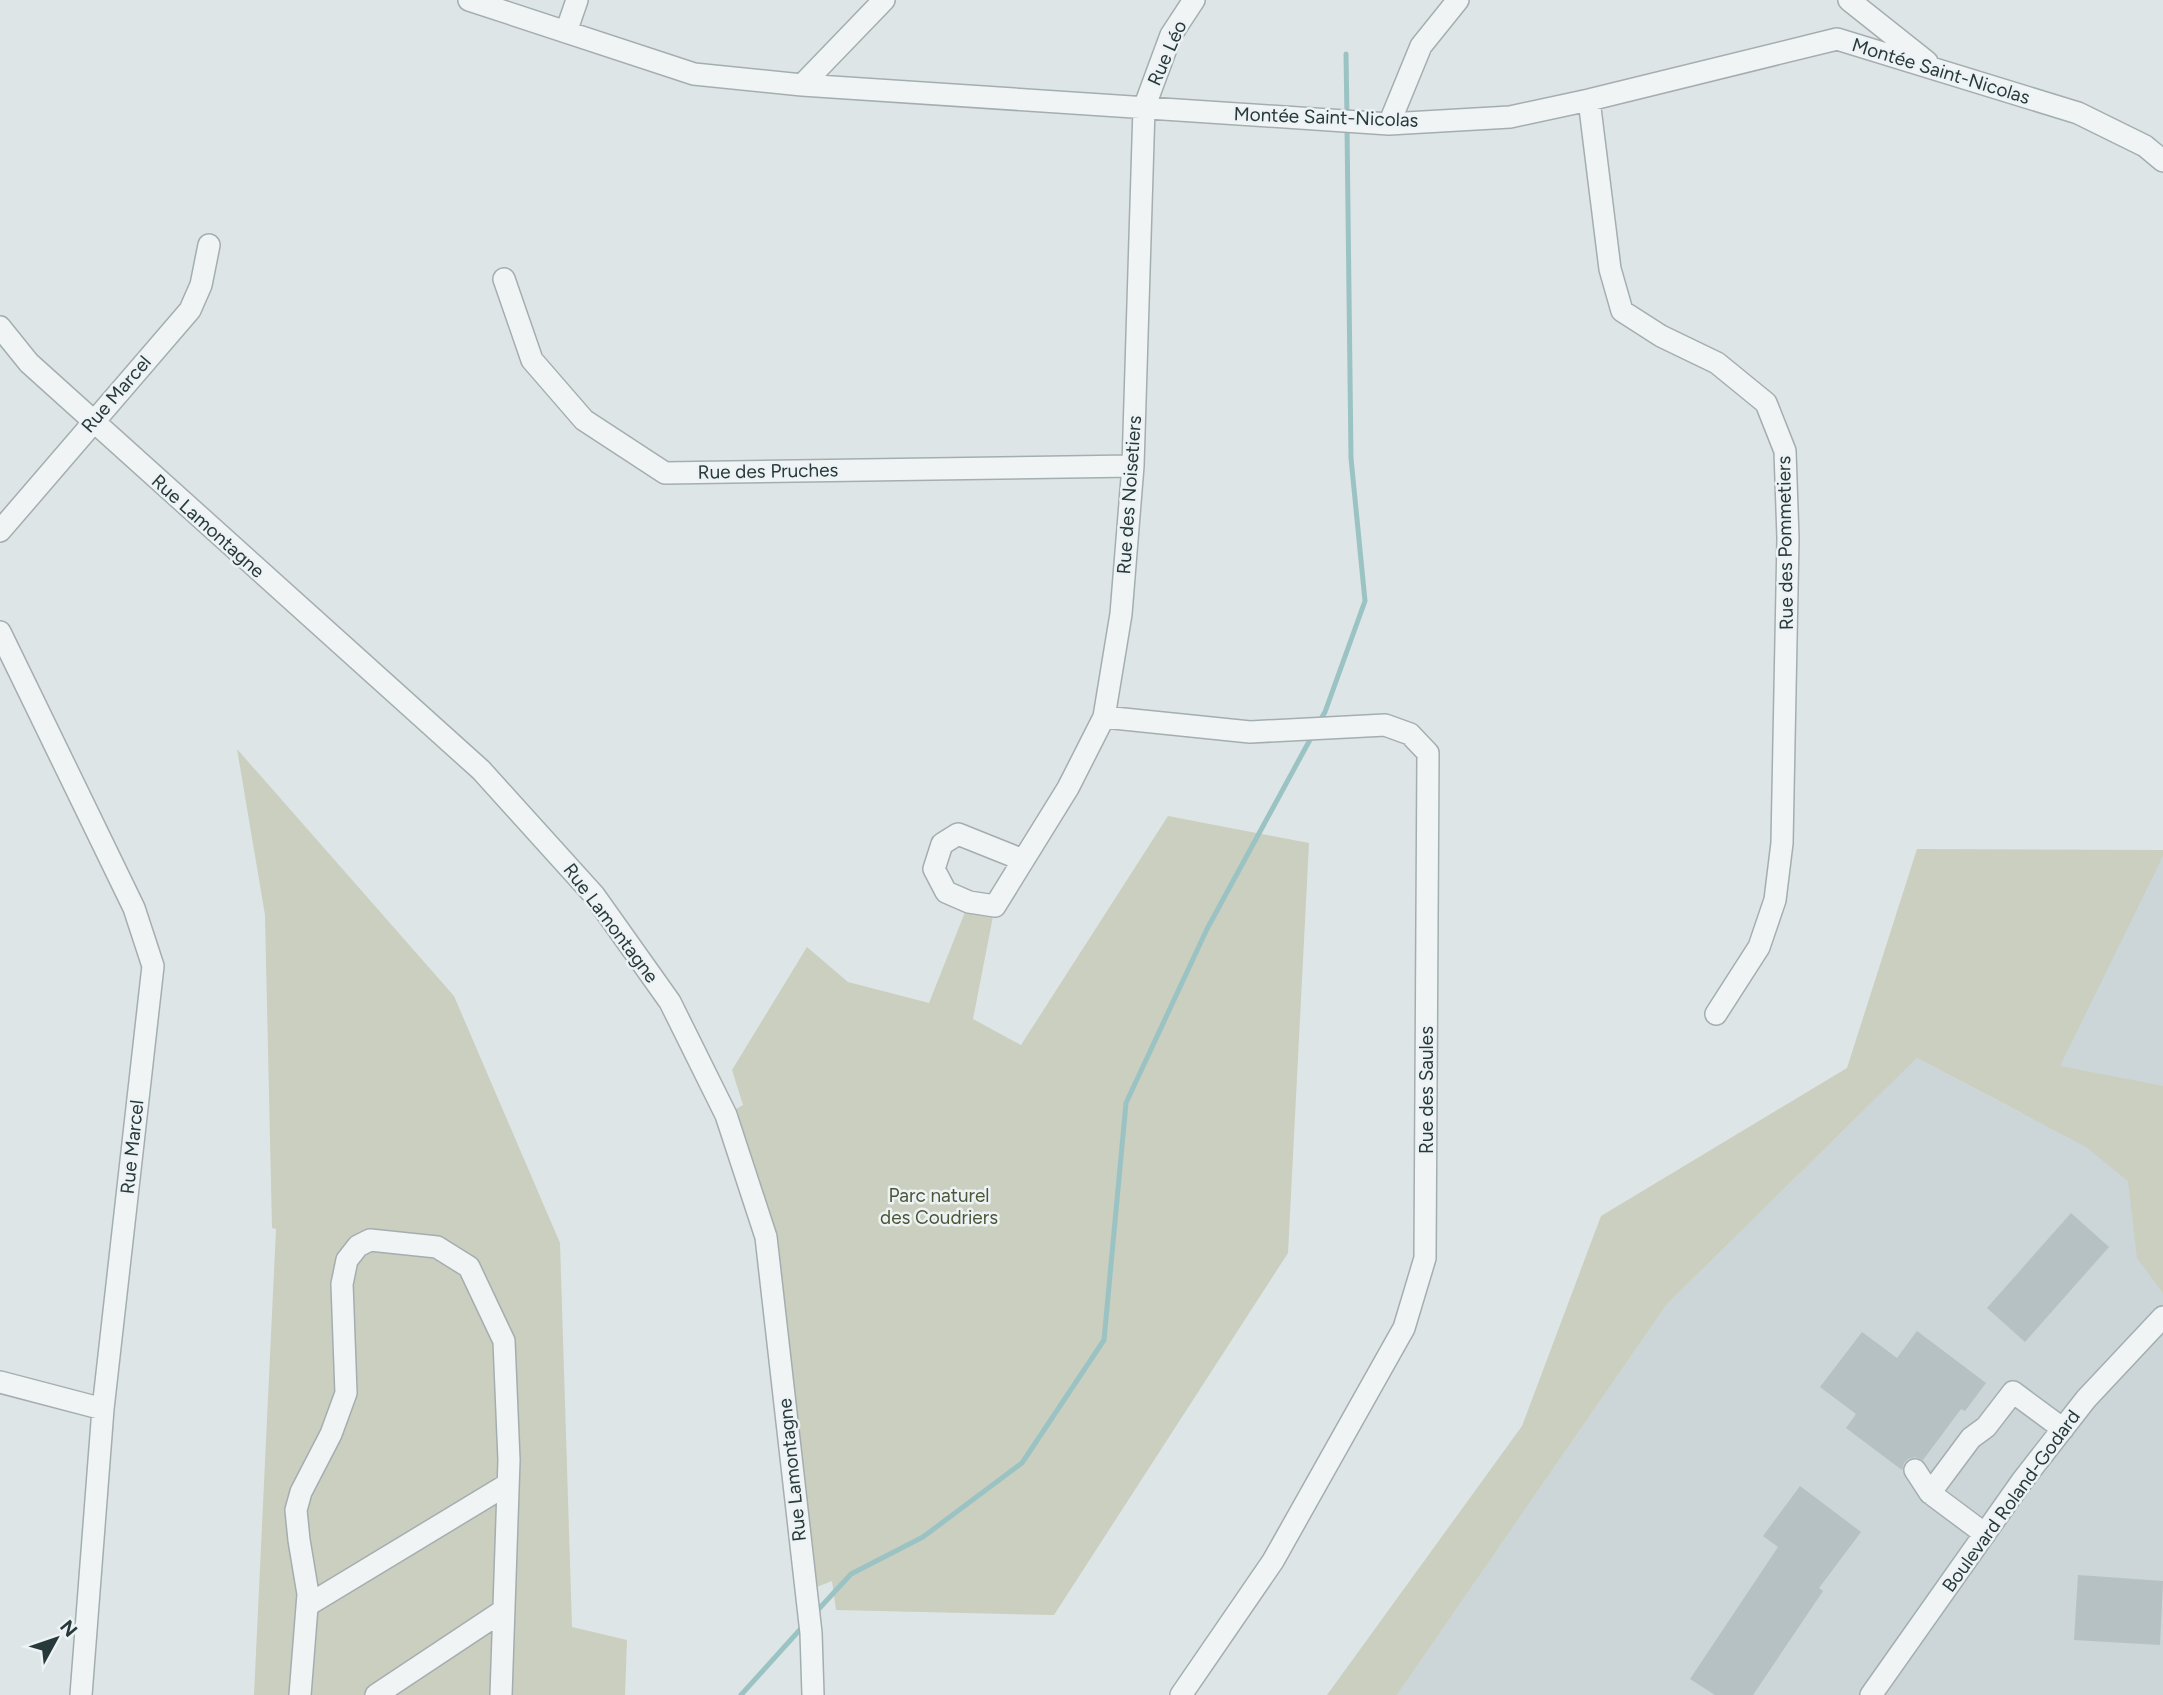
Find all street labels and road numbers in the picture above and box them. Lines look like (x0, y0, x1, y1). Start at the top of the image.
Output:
street label: Rue Léo (1142, 17, 1192, 89)
street label: Montée Saint-Nicolas (1849, 33, 2033, 109)
street label: Montée Saint-Nicolas (1233, 102, 1419, 132)
street label: Rue Marcel (76, 351, 156, 437)
street label: Rue des Noisetiers (1112, 415, 1146, 575)
street label: Rue des Pommetiers (1772, 455, 1798, 630)
street label: Rue des Pruches (697, 458, 839, 484)
street label: Rue Lamontagne (147, 469, 269, 583)
street label: Rue Lamontagne (559, 859, 663, 987)
street label: Rue des Saules (1415, 1026, 1438, 1154)
street label: Rue Marcel (116, 1099, 148, 1195)
street label: Rue Lamontagne (773, 1397, 811, 1543)
street label: Boulevard Roland-Godard (1937, 1405, 2085, 1597)

